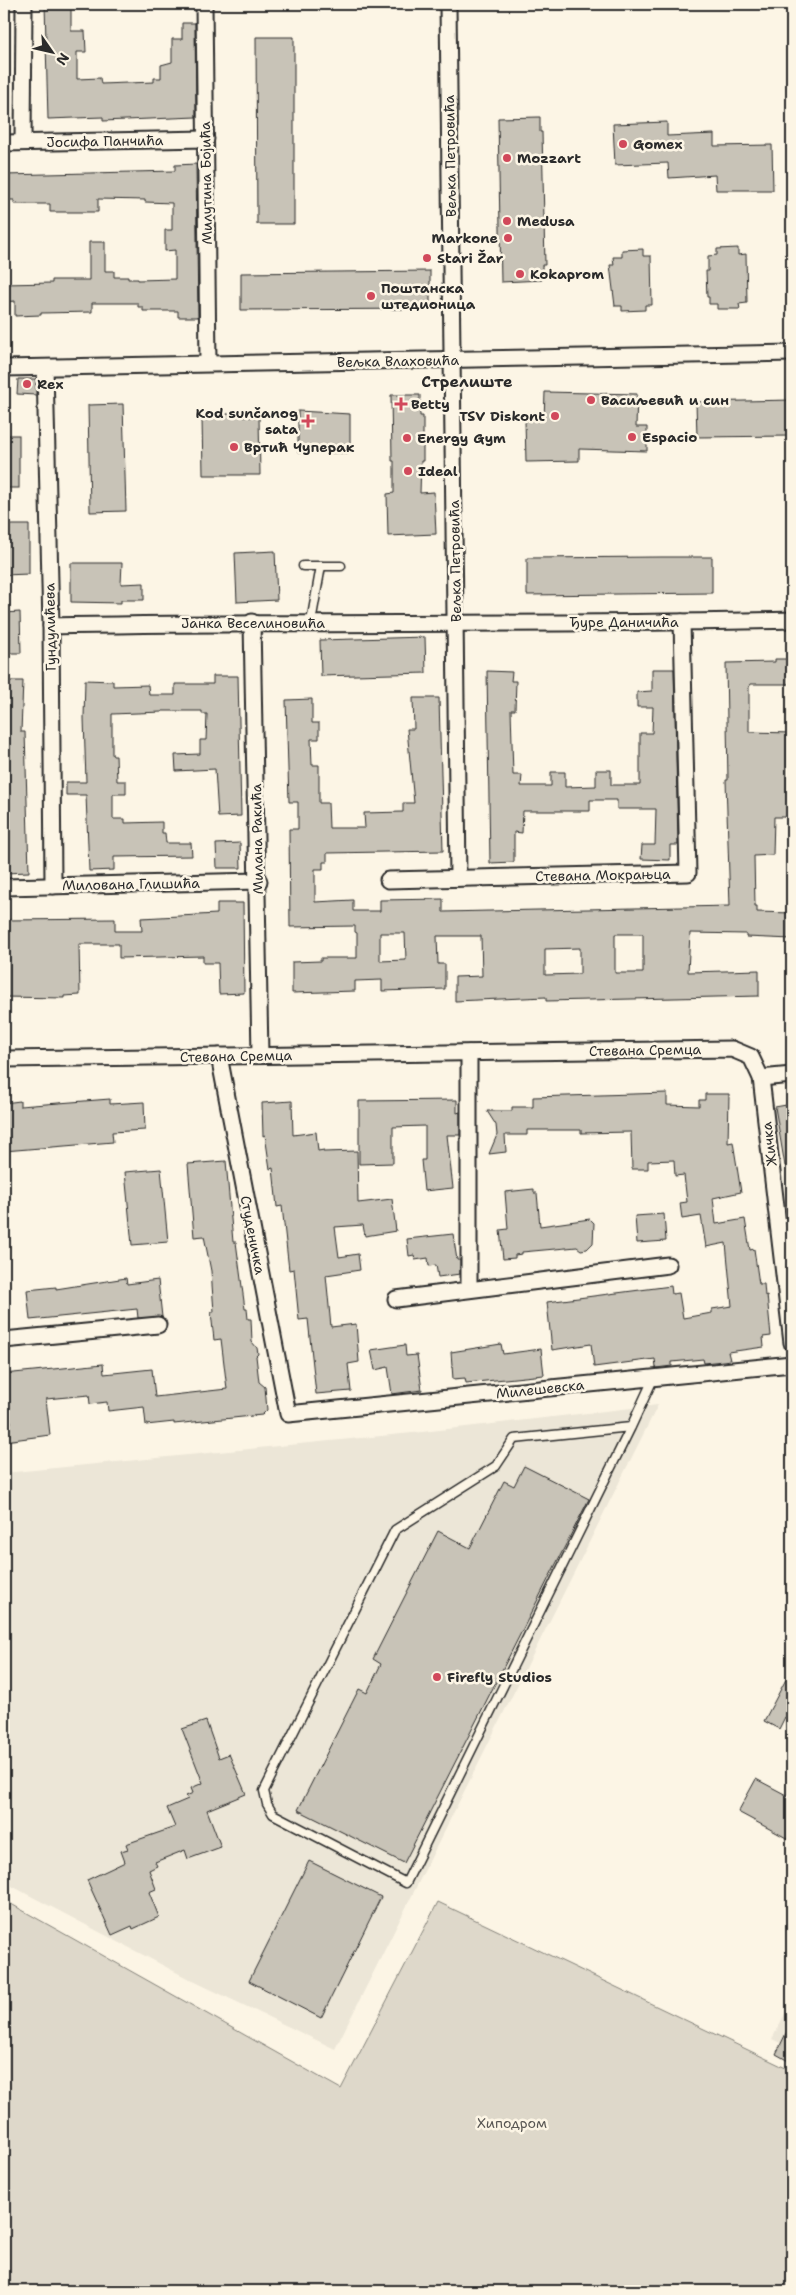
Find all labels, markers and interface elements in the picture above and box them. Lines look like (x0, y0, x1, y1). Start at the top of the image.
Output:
north arrow (28, 28, 78, 78)
text: N (52, 50, 73, 69)
street label: Вељка Петровића (440, 95, 460, 217)
street label: Милутина Бојића (196, 121, 216, 245)
street label: Јосифа Панчића (46, 131, 164, 151)
place label: Gomex (633, 135, 683, 153)
marker: Gomex (617, 138, 629, 150)
place label: Mozzart (517, 149, 581, 167)
marker: Mozzart (501, 152, 513, 164)
place label: Medusa (517, 212, 575, 230)
marker: Medusa (501, 215, 513, 227)
place label: Markone (431, 229, 498, 247)
marker: Markone (502, 232, 514, 244)
place label: Stari Žar (437, 249, 504, 267)
marker: Stari Žar (421, 252, 433, 264)
place label: Kokaprom (530, 265, 604, 283)
marker: Kokaprom (514, 268, 526, 280)
place label: Поштанска штедионица (381, 279, 476, 313)
marker: Поштанска штедионица (365, 290, 377, 302)
street label: Вељка Влаховића (337, 351, 459, 371)
district label: Стрелиште (421, 371, 513, 392)
place label: Rex (37, 375, 64, 393)
marker: Rex (21, 378, 33, 390)
place label: Васиљевић и син (601, 391, 729, 409)
marker: Васиљевић и син (585, 394, 597, 406)
place label: Betty (411, 395, 450, 413)
marker: Betty (395, 398, 407, 410)
place label: Kod sunčanog sata (196, 404, 298, 438)
place label: TSV Diskont (459, 407, 545, 425)
marker: TSV Diskont (549, 410, 561, 422)
marker: Kod sunčanog sata (302, 415, 314, 427)
place label: Espacio (642, 428, 697, 446)
place label: Energy Gym (417, 429, 506, 447)
marker: Espacio (626, 431, 638, 443)
marker: Energy Gym (401, 432, 413, 444)
place label: Вртић Чуперак (244, 438, 355, 456)
marker: Вртић Чуперак (228, 441, 240, 453)
place label: Ideal (418, 462, 458, 480)
marker: Ideal (402, 465, 414, 477)
street label: Вељка Петровића (445, 500, 465, 622)
street label: Гундулићева (40, 583, 60, 671)
street label: Ђуре Даничића (569, 613, 679, 631)
street label: Јанка Веселиновића (181, 614, 325, 632)
street label: Милана Ракића (247, 783, 267, 895)
street label: Стевана Мокрањца (535, 865, 671, 885)
street label: Милована Глишића (62, 874, 200, 894)
street label: Стевана Сремца (589, 1040, 702, 1060)
street label: Стевана Сремца (180, 1046, 293, 1066)
street label: Жичка (757, 1121, 781, 1167)
street label: Студеничка (237, 1194, 270, 1276)
street label: Милешевска (495, 1375, 585, 1403)
place label: Firefly Studios (447, 1668, 552, 1686)
marker: Firefly Studios (431, 1671, 443, 1683)
park label: Хиподром (477, 2114, 547, 2132)

